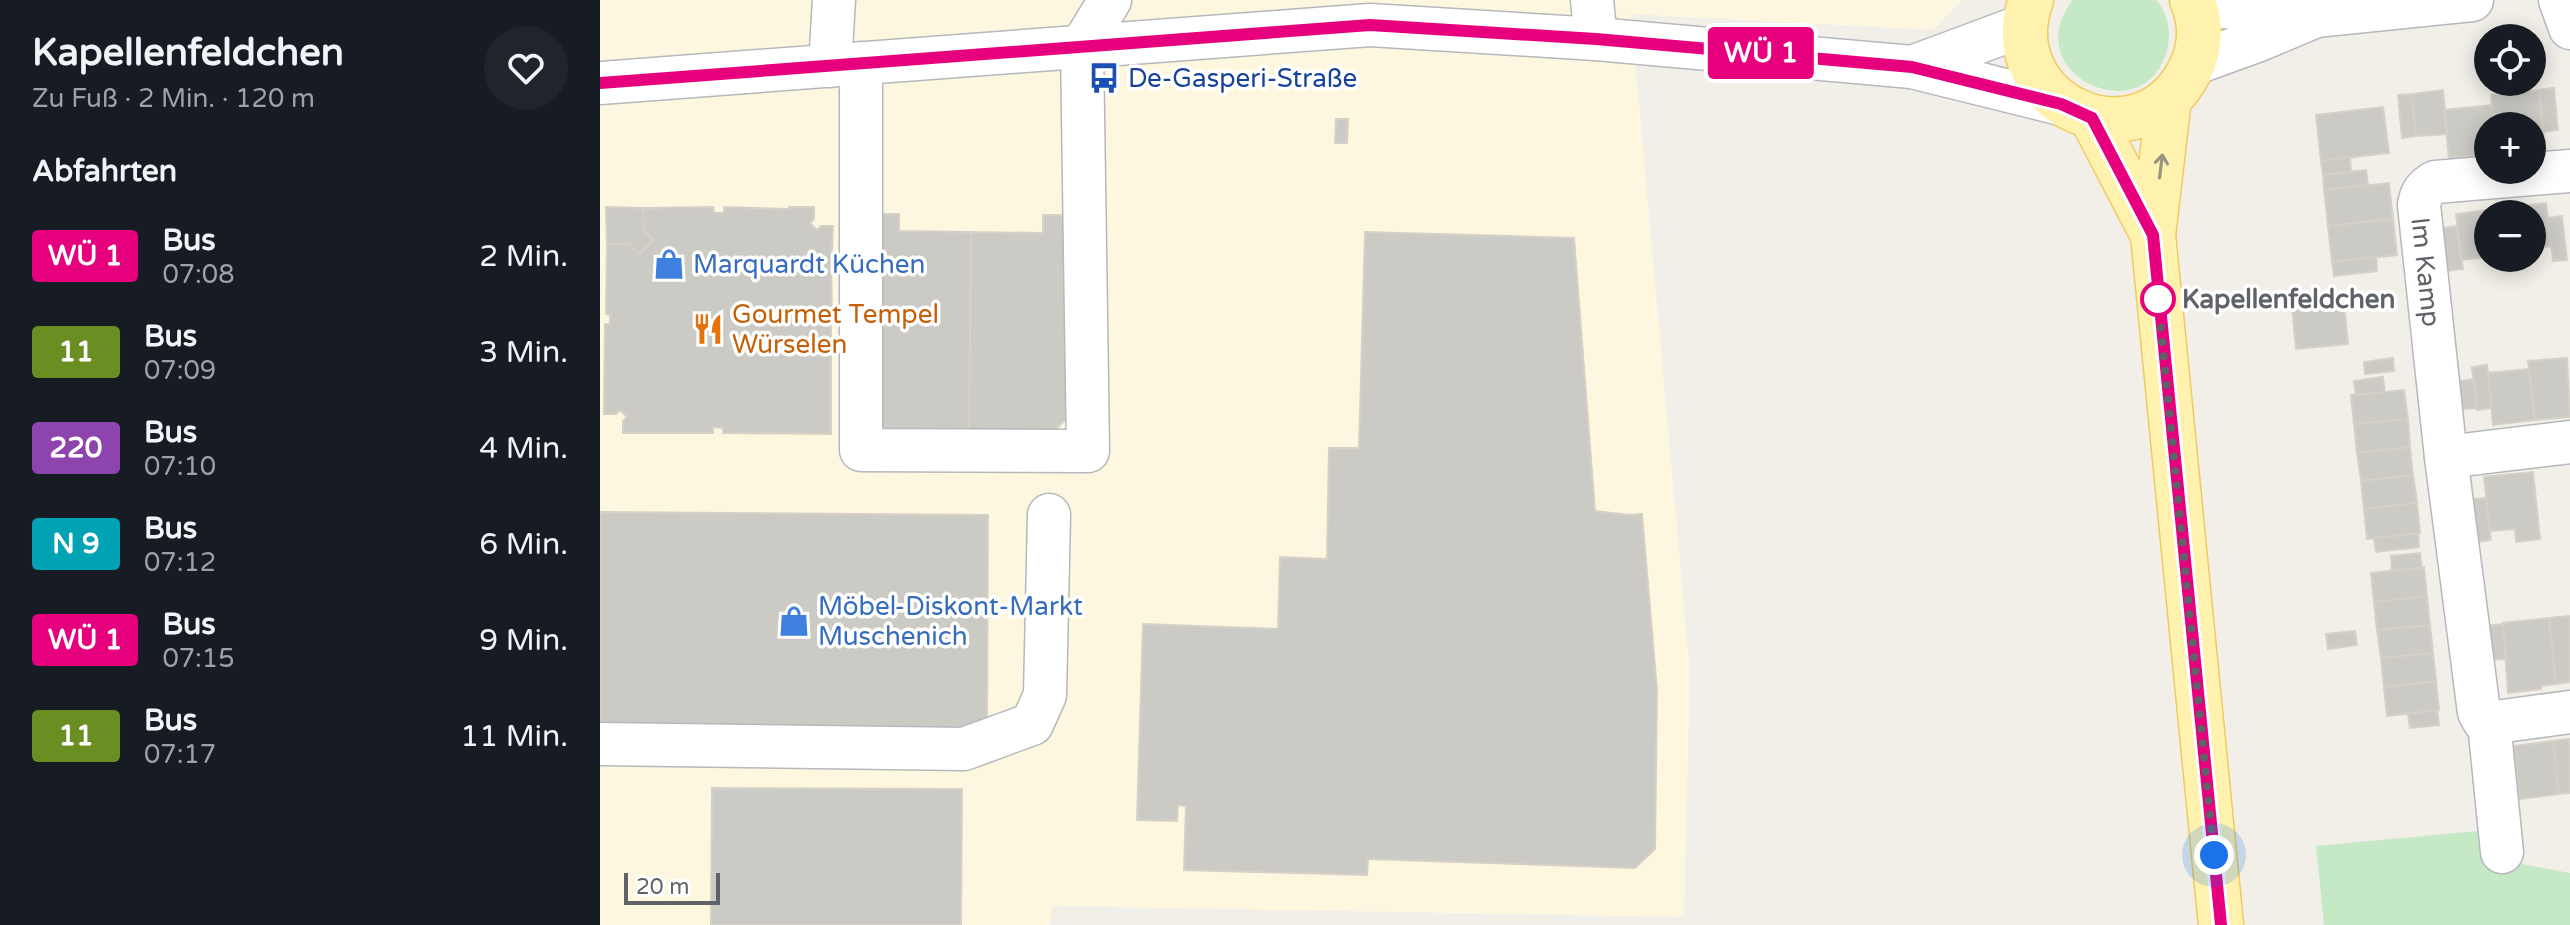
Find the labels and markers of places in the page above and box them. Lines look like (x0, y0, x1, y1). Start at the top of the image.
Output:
bus stop icon: De-Gasperi-Straße (1087, 61, 1121, 95)
place label: De-Gasperi-Straße (1128, 63, 1357, 94)
shop icon: Marquardt Küchen (652, 247, 686, 281)
place label: Marquardt Küchen (693, 249, 925, 280)
marker: Kapellenfeldchen (2141, 282, 2175, 316)
place label: Kapellenfeldchen (2182, 284, 2395, 315)
place label: Gourmet Tempel Würselen (732, 299, 939, 360)
restaurant icon: Gourmet Tempel Würselen (691, 312, 725, 346)
place label: Möbel-Diskont-Markt Muschenich (818, 591, 1083, 652)
shop icon: Möbel-Diskont-Markt Muschenich (777, 604, 811, 638)

